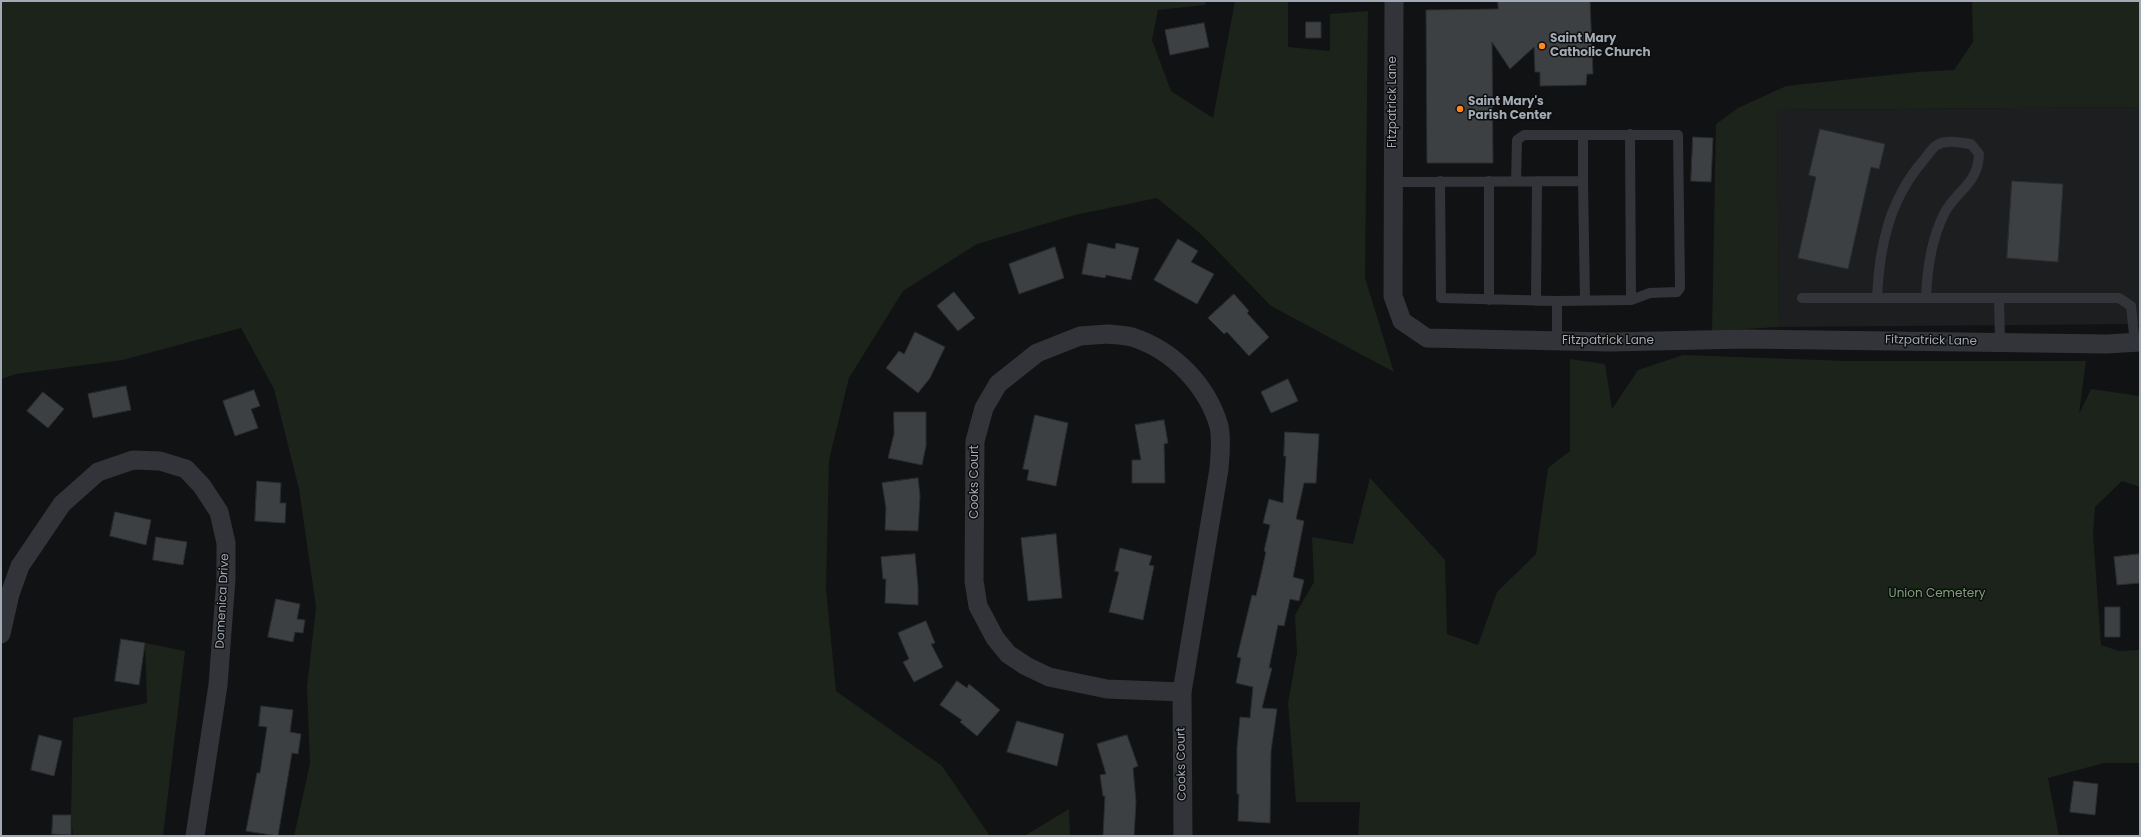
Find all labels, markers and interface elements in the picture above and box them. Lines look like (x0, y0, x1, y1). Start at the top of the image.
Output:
place label: Saint Mary Catholic Church (1550, 32, 1651, 60)
marker: Saint Mary Catholic Church (1537, 41, 1547, 51)
street label: Fitzpatrick Lane (1386, 56, 1400, 148)
place label: Saint Mary's Parish Center (1468, 95, 1552, 123)
marker: Saint Mary's Parish Center (1455, 104, 1465, 114)
street label: Fitzpatrick Lane (1885, 333, 1977, 349)
street label: Fitzpatrick Lane (1562, 334, 1654, 348)
street label: Cooks Court (968, 445, 982, 519)
street label: Domenica Drive (213, 553, 233, 649)
park label: Union Cemetery (1889, 587, 1985, 601)
street label: Cooks Court (1174, 727, 1190, 801)

